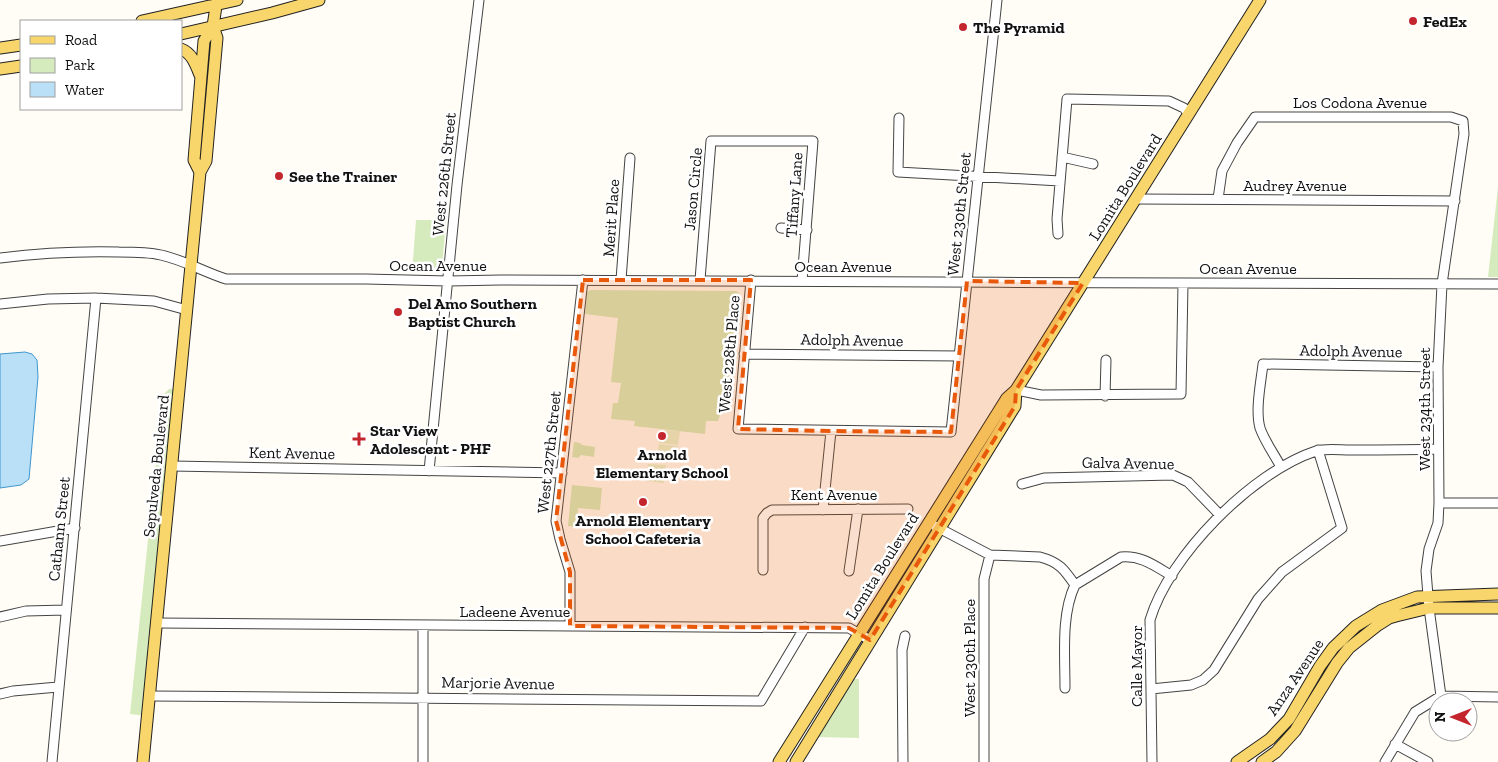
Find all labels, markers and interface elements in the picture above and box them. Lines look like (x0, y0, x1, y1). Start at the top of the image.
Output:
place label: FedEx (1423, 12, 1467, 31)
marker: FedEx (1407, 15, 1419, 27)
place label: The Pyramid (973, 18, 1065, 37)
legend (20, 20, 182, 110)
marker: The Pyramid (957, 21, 969, 33)
text: Road (65, 31, 98, 49)
text: Park (65, 56, 95, 74)
text: Water (65, 81, 105, 99)
street label: Los Codona Avenue (1293, 93, 1427, 112)
street label: West 226th Street (428, 111, 460, 237)
street label: Lomita Boulevard (1085, 130, 1166, 244)
street label: Jason Circle (680, 147, 706, 231)
street label: West 230th Street (943, 151, 975, 277)
street label: Tiffany Lane (782, 152, 806, 238)
place label: See the Trainer (289, 167, 397, 186)
marker: See the Trainer (273, 170, 285, 182)
street label: Audrey Avenue (1243, 176, 1347, 195)
street label: Merit Place (599, 178, 623, 258)
street label: Ocean Avenue (389, 256, 487, 275)
street label: Ocean Avenue (794, 257, 892, 276)
street label: Ocean Avenue (1199, 259, 1297, 278)
place label: Del Amo Southern Baptist Church (408, 294, 537, 331)
street label: West 228th Place (714, 294, 744, 414)
marker: Del Amo Southern Baptist Church (392, 306, 404, 318)
street label: Adolph Avenue (800, 330, 904, 350)
street label: Adolph Avenue (1299, 341, 1403, 361)
street label: West 234th Street (1415, 347, 1434, 471)
street label: West 227th Street (533, 390, 565, 514)
street label: Sepulveda Boulevard (139, 394, 173, 538)
place label: Star View Adolescent - PHF (370, 421, 491, 458)
marker: Arnold Elementary School (656, 430, 668, 442)
marker: Star View Adolescent - PHF (352, 432, 366, 446)
street label: Kent Avenue (249, 443, 335, 463)
place label: Arnold Elementary School (596, 445, 729, 482)
street label: Galva Avenue (1082, 453, 1174, 473)
street label: Cathann Street (44, 476, 74, 582)
street label: Kent Avenue (791, 485, 877, 504)
marker: Arnold Elementary School Cafeteria (637, 496, 649, 508)
street label: Lomita Boulevard (842, 509, 923, 623)
place label: Arnold Elementary School Cafeteria (575, 511, 711, 548)
street label: West 230th Place (960, 599, 979, 717)
street label: Ladeene Avenue (460, 602, 570, 621)
street label: Calle Mayor (1127, 625, 1146, 707)
street label: Anza Avenue (1262, 635, 1328, 719)
street label: Marjorie Avenue (441, 673, 555, 693)
north arrow (1428, 692, 1478, 742)
text: N (1432, 711, 1449, 722)

